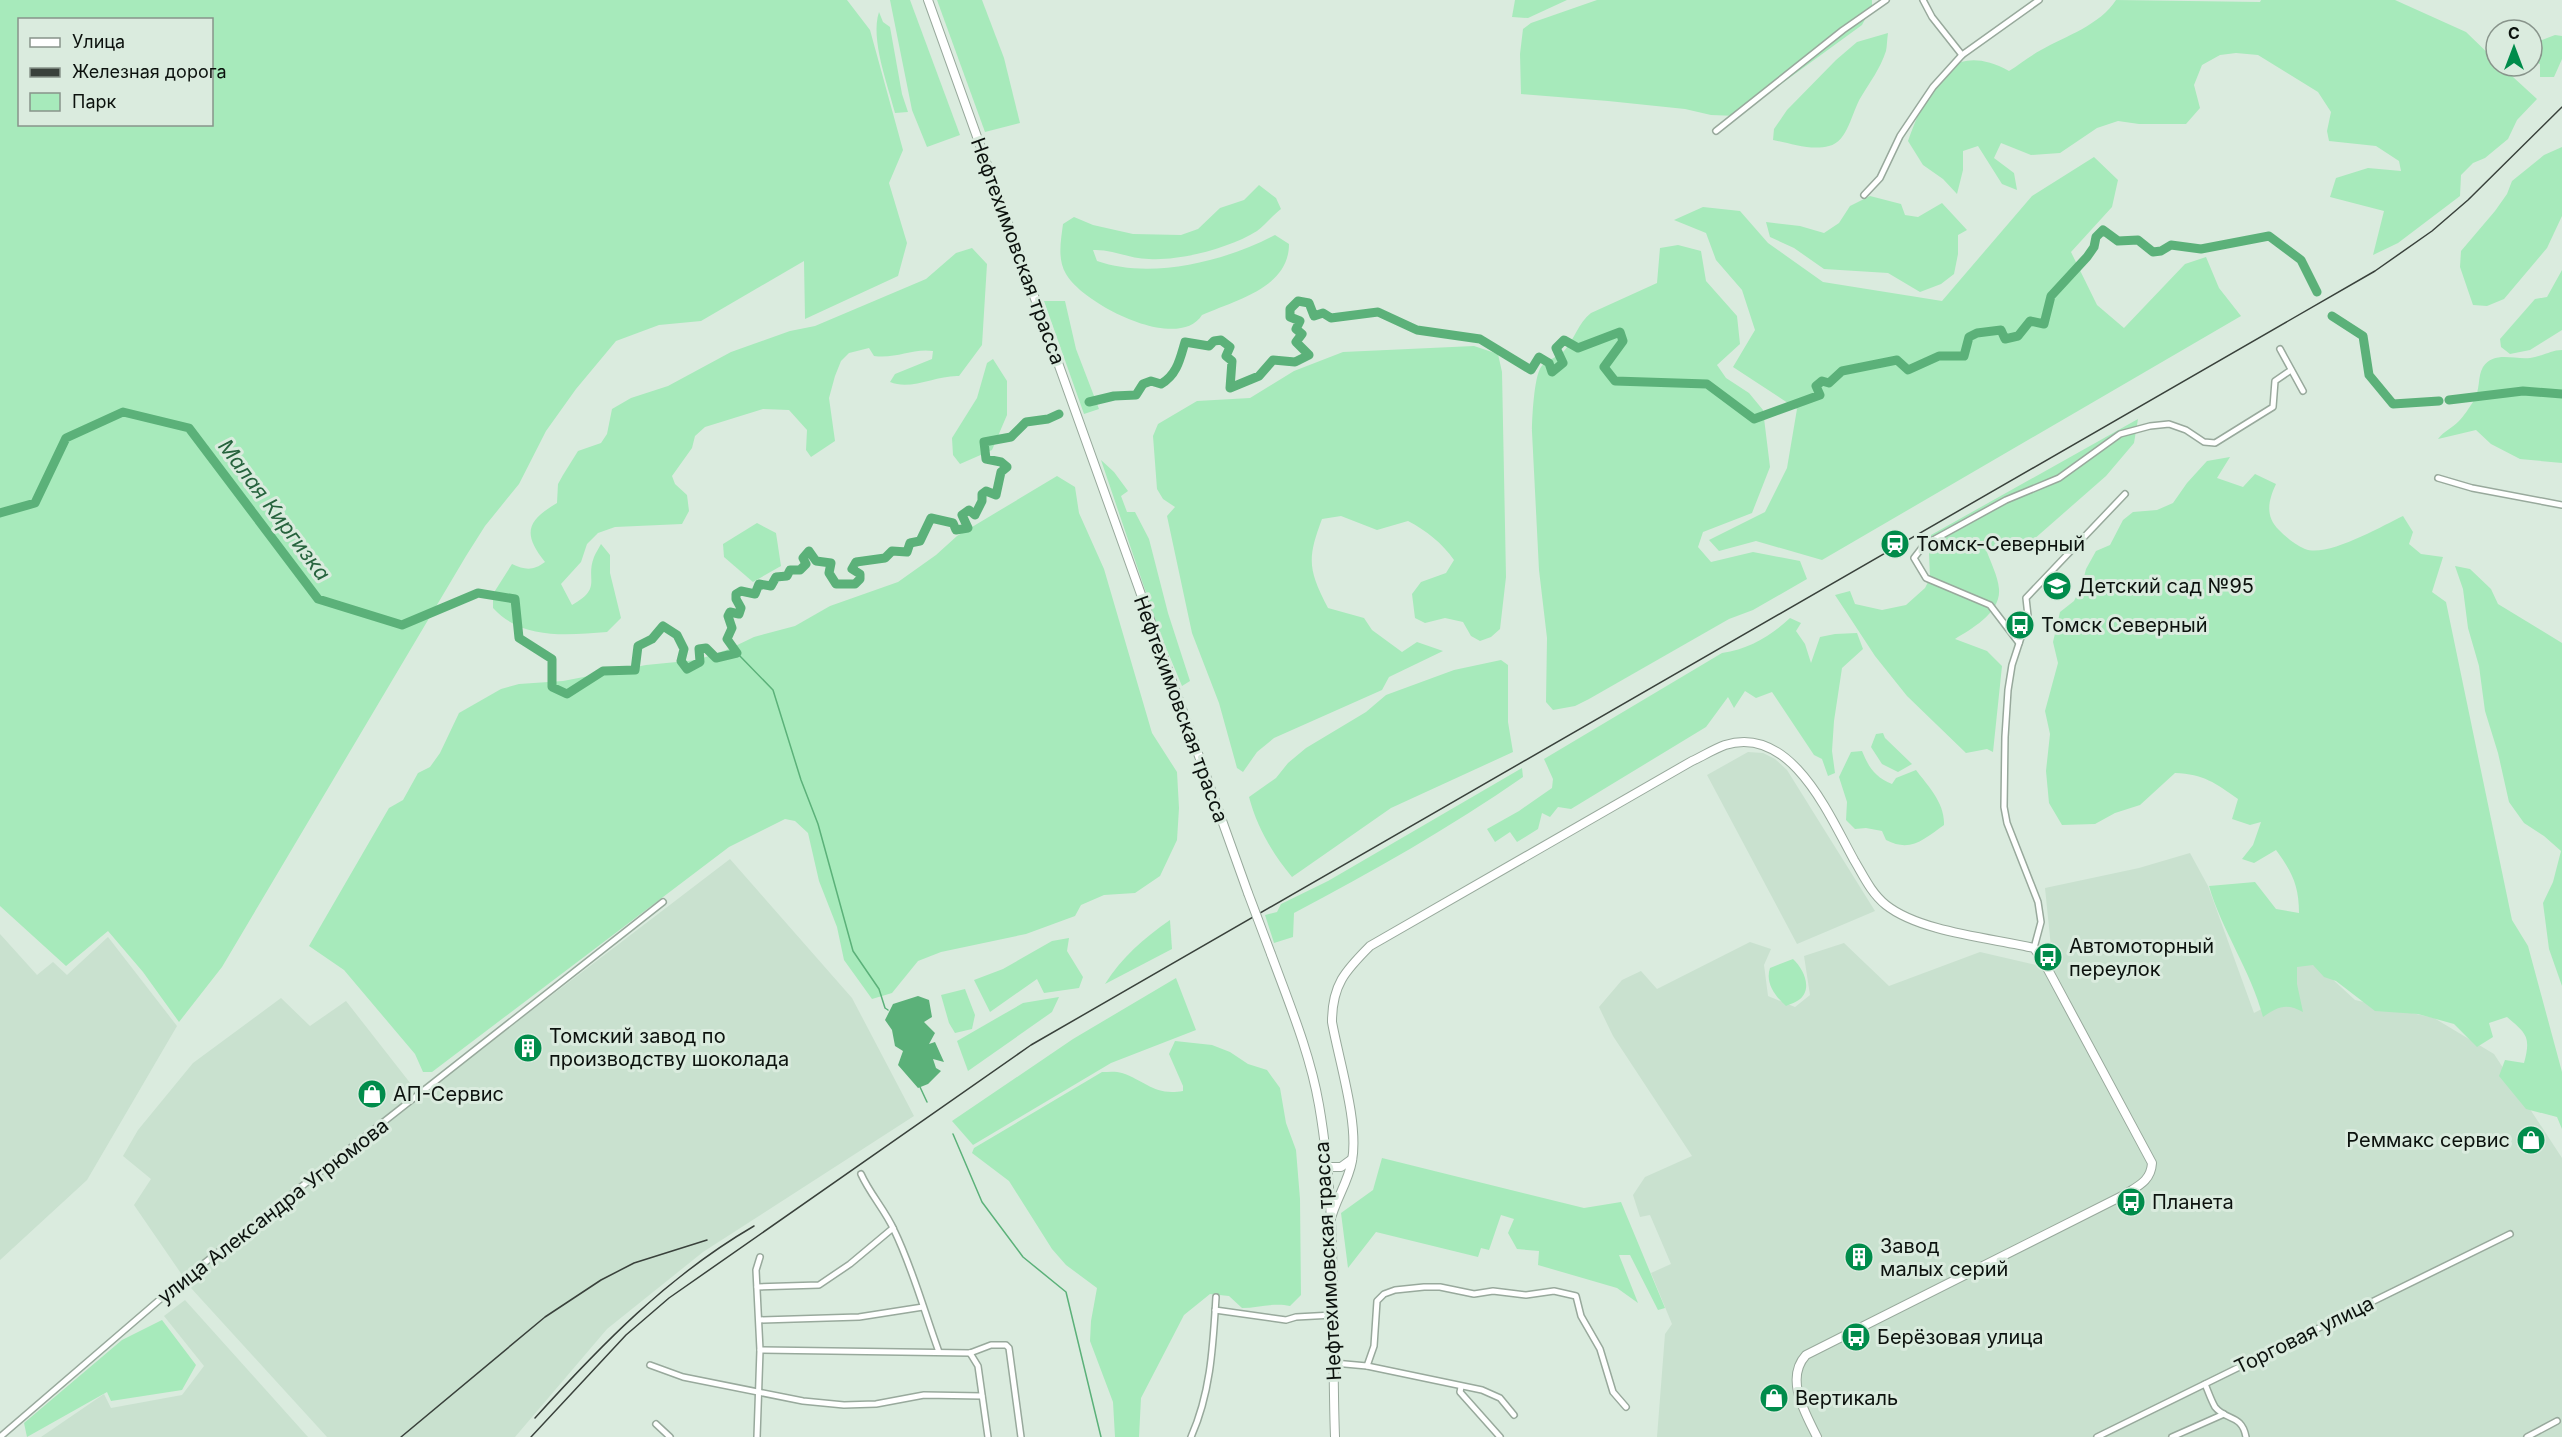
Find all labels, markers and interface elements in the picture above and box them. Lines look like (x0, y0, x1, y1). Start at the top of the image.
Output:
legend (18, 18, 213, 126)
north arrow (2484, 18, 2544, 78)
text: С (2508, 23, 2520, 43)
text: Улица (72, 31, 125, 52)
text: Железная дорога (72, 61, 227, 82)
text: Парк (72, 91, 117, 112)
street label: Нефтехимовская трасса (966, 134, 1070, 368)
water label: Малая Киргизка (213, 434, 336, 585)
station icon: Томск-Северный (1879, 528, 1911, 560)
place label: Томск-Северный (1916, 532, 2085, 556)
school or university icon: Детский сад №95 (2041, 570, 2073, 602)
place label: Детский сад №95 (2078, 574, 2254, 598)
street label: Нефтехимовская трасса (1129, 592, 1233, 826)
bus stop icon: Томск Северный (2004, 609, 2036, 641)
place label: Томск Северный (2041, 613, 2207, 637)
place label: Автомоторный переулок (2069, 934, 2214, 981)
bus stop icon: Автомоторный переулок (2032, 941, 2064, 973)
place label: Томский завод по производству шоколада (549, 1024, 789, 1071)
building icon: Томский завод по производству шоколада (512, 1032, 544, 1064)
shop icon: АП-Сервис (356, 1078, 388, 1110)
place label: АП-Сервис (393, 1082, 504, 1106)
street label: улица Александра Угрюмова (153, 1113, 393, 1309)
shop icon: Реммакс сервис (2515, 1124, 2547, 1156)
place label: Реммакс сервис (2346, 1128, 2510, 1152)
street label: Нефтехимовская трасса (1310, 1141, 1346, 1381)
bus stop icon: Планета (2115, 1186, 2147, 1218)
place label: Планета (2152, 1190, 2234, 1214)
place label: Завод малых серий (1880, 1234, 2008, 1281)
building icon: Завод малых серий (1843, 1241, 1875, 1273)
street label: Торговая улица (2230, 1291, 2378, 1379)
bus stop icon: Берёзовая улица (1840, 1321, 1872, 1353)
place label: Берёзовая улица (1877, 1325, 2043, 1349)
shop icon: Вертикаль (1758, 1382, 1790, 1414)
place label: Вертикаль (1795, 1386, 1898, 1410)

